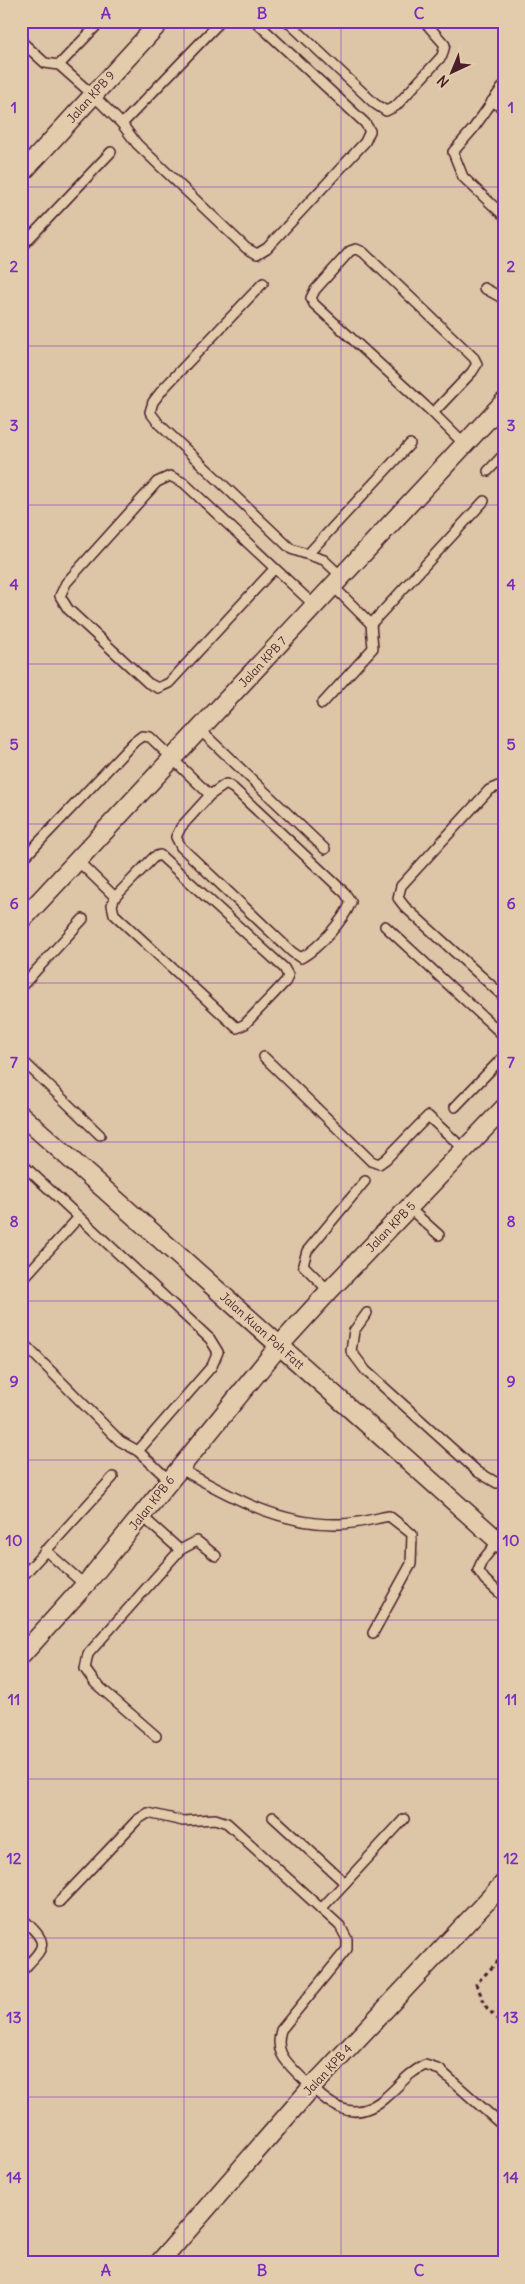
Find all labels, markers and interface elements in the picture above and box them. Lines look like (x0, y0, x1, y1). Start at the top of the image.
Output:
text: A (101, 3, 111, 23)
text: B (257, 3, 268, 23)
text: C (414, 3, 425, 23)
north arrow (428, 48, 478, 98)
street label: Jalan KPB 9 (63, 68, 118, 126)
text: N (433, 72, 453, 91)
text: 1 (11, 97, 17, 117)
text: 1 (508, 97, 514, 117)
text: 2 (10, 256, 19, 276)
text: 2 (507, 256, 516, 276)
text: 3 (9, 415, 19, 435)
text: 3 (506, 415, 516, 435)
text: 4 (9, 574, 19, 594)
text: 4 (506, 574, 516, 594)
street label: Jalan KPB 7 (235, 633, 290, 690)
text: 5 (9, 734, 19, 754)
text: 5 (506, 734, 516, 754)
text: 6 (9, 893, 19, 913)
text: 6 (506, 893, 516, 913)
text: 7 (10, 1052, 18, 1072)
text: 7 (507, 1052, 515, 1072)
street label: Jalan KPB 5 (363, 1198, 419, 1255)
text: 8 (9, 1211, 19, 1231)
text: 8 (506, 1211, 516, 1231)
street label: Jalan Kuan Poh Fatt (217, 1289, 307, 1372)
text: 9 (9, 1371, 19, 1391)
text: 9 (506, 1371, 516, 1391)
street label: Jalan KPB 6 (126, 1473, 177, 1533)
text: 10 (6, 1530, 22, 1550)
text: 10 (503, 1530, 519, 1550)
text: 11 (8, 1689, 20, 1709)
text: 11 (505, 1689, 517, 1709)
text: 12 (6, 1848, 22, 1868)
text: 12 (503, 1848, 519, 1868)
text: 13 (6, 2007, 22, 2027)
text: 13 (503, 2007, 519, 2027)
street label: Jalan KPB 4 (300, 2041, 355, 2098)
text: 14 (6, 2167, 22, 2187)
text: 14 (503, 2167, 519, 2187)
text: A (101, 2260, 111, 2280)
text: B (257, 2260, 268, 2280)
text: C (414, 2260, 425, 2280)

